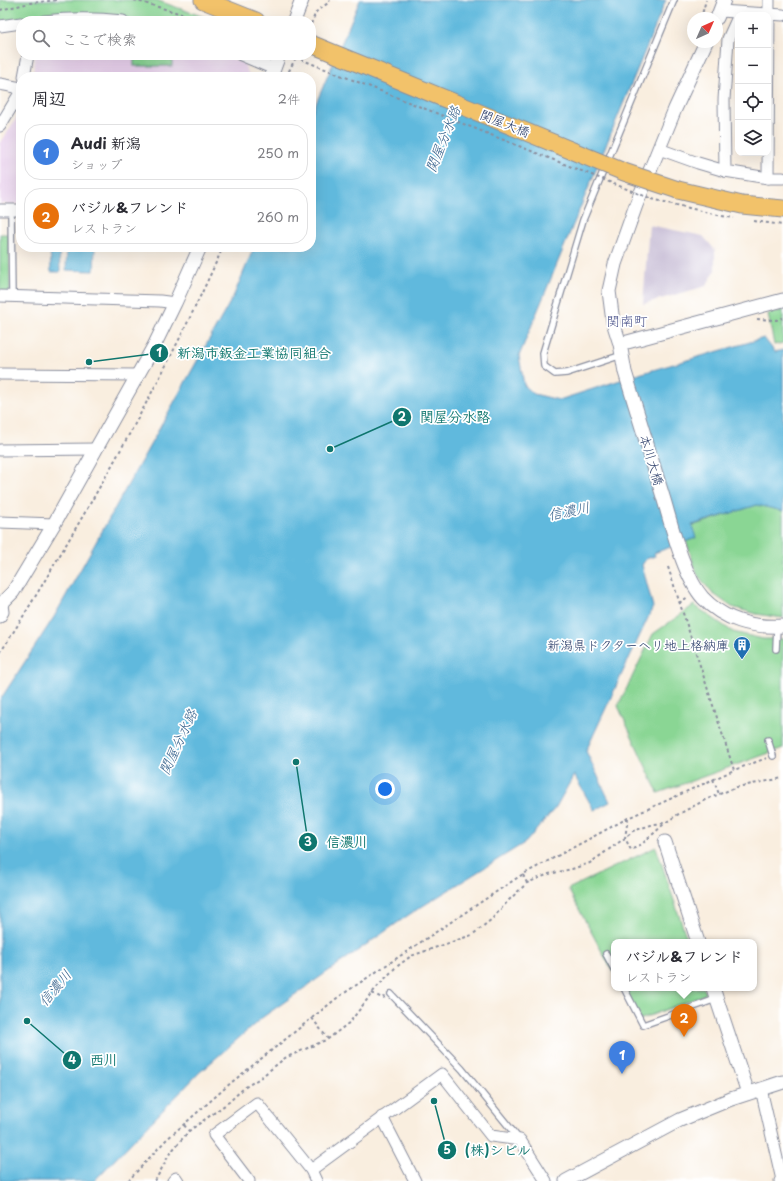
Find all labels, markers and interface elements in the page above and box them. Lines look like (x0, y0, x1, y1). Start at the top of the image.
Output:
north arrow (687, 12, 723, 48)
map controls (735, 12, 771, 156)
button: + (735, 12, 771, 48)
search box (16, 16, 316, 60)
icon: search (30, 27, 52, 49)
text: ここで検索 (62, 27, 137, 50)
button: − (735, 48, 771, 84)
button: locate (735, 84, 771, 120)
text: 周辺 (32, 85, 66, 111)
text: 2件 (278, 89, 300, 108)
water label: 関屋分水路 (420, 102, 466, 175)
street label: 関屋大橋 (478, 104, 533, 141)
button: layers (735, 120, 771, 156)
text: Audi 新潟 (71, 131, 141, 154)
text: 1 (43, 143, 49, 162)
text: 250 m (257, 143, 299, 162)
text: ショップ (71, 154, 122, 173)
text: バジル&フレンド (71, 195, 188, 218)
text: 2 (41, 207, 51, 226)
text: 260 m (257, 207, 299, 226)
text: レストラン (71, 218, 137, 237)
district label: 関南町 (606, 310, 648, 331)
callout: 新潟市鈑金工業協同組合 (149, 340, 339, 366)
text: 新潟市鈑金工業協同組合 (177, 342, 331, 363)
text: 1 (156, 343, 162, 361)
callout: 関屋分水路 (392, 404, 498, 430)
text: 関屋分水路 (420, 406, 490, 427)
text: 2 (398, 407, 407, 425)
street label: 本川大橋 (636, 432, 669, 488)
water label: 信濃川 (546, 496, 592, 525)
place label: 新潟県ドクターヘリ地上格納庫 (547, 635, 729, 654)
building icon: 新潟県ドクターヘリ地上格納庫 (732, 635, 752, 660)
water label: 関屋分水路 (153, 705, 202, 778)
your location (375, 779, 395, 799)
callout: 信濃川 (298, 829, 376, 855)
text: 信濃川 (326, 831, 368, 852)
text: 3 (304, 832, 312, 850)
popup (611, 939, 757, 991)
text: バジル&フレンド (625, 944, 743, 967)
water label: 信濃川 (33, 965, 76, 1011)
text: レストラン (625, 967, 691, 986)
pin: 2 (671, 1004, 697, 1037)
pin: 1 (609, 1041, 635, 1074)
callout: 西川 (62, 1047, 126, 1073)
text: 西川 (90, 1049, 118, 1070)
text: 4 (68, 1050, 76, 1068)
callout: (株)シビル (437, 1137, 540, 1163)
text: (株)シビル (465, 1139, 531, 1160)
text: 5 (443, 1140, 451, 1158)

